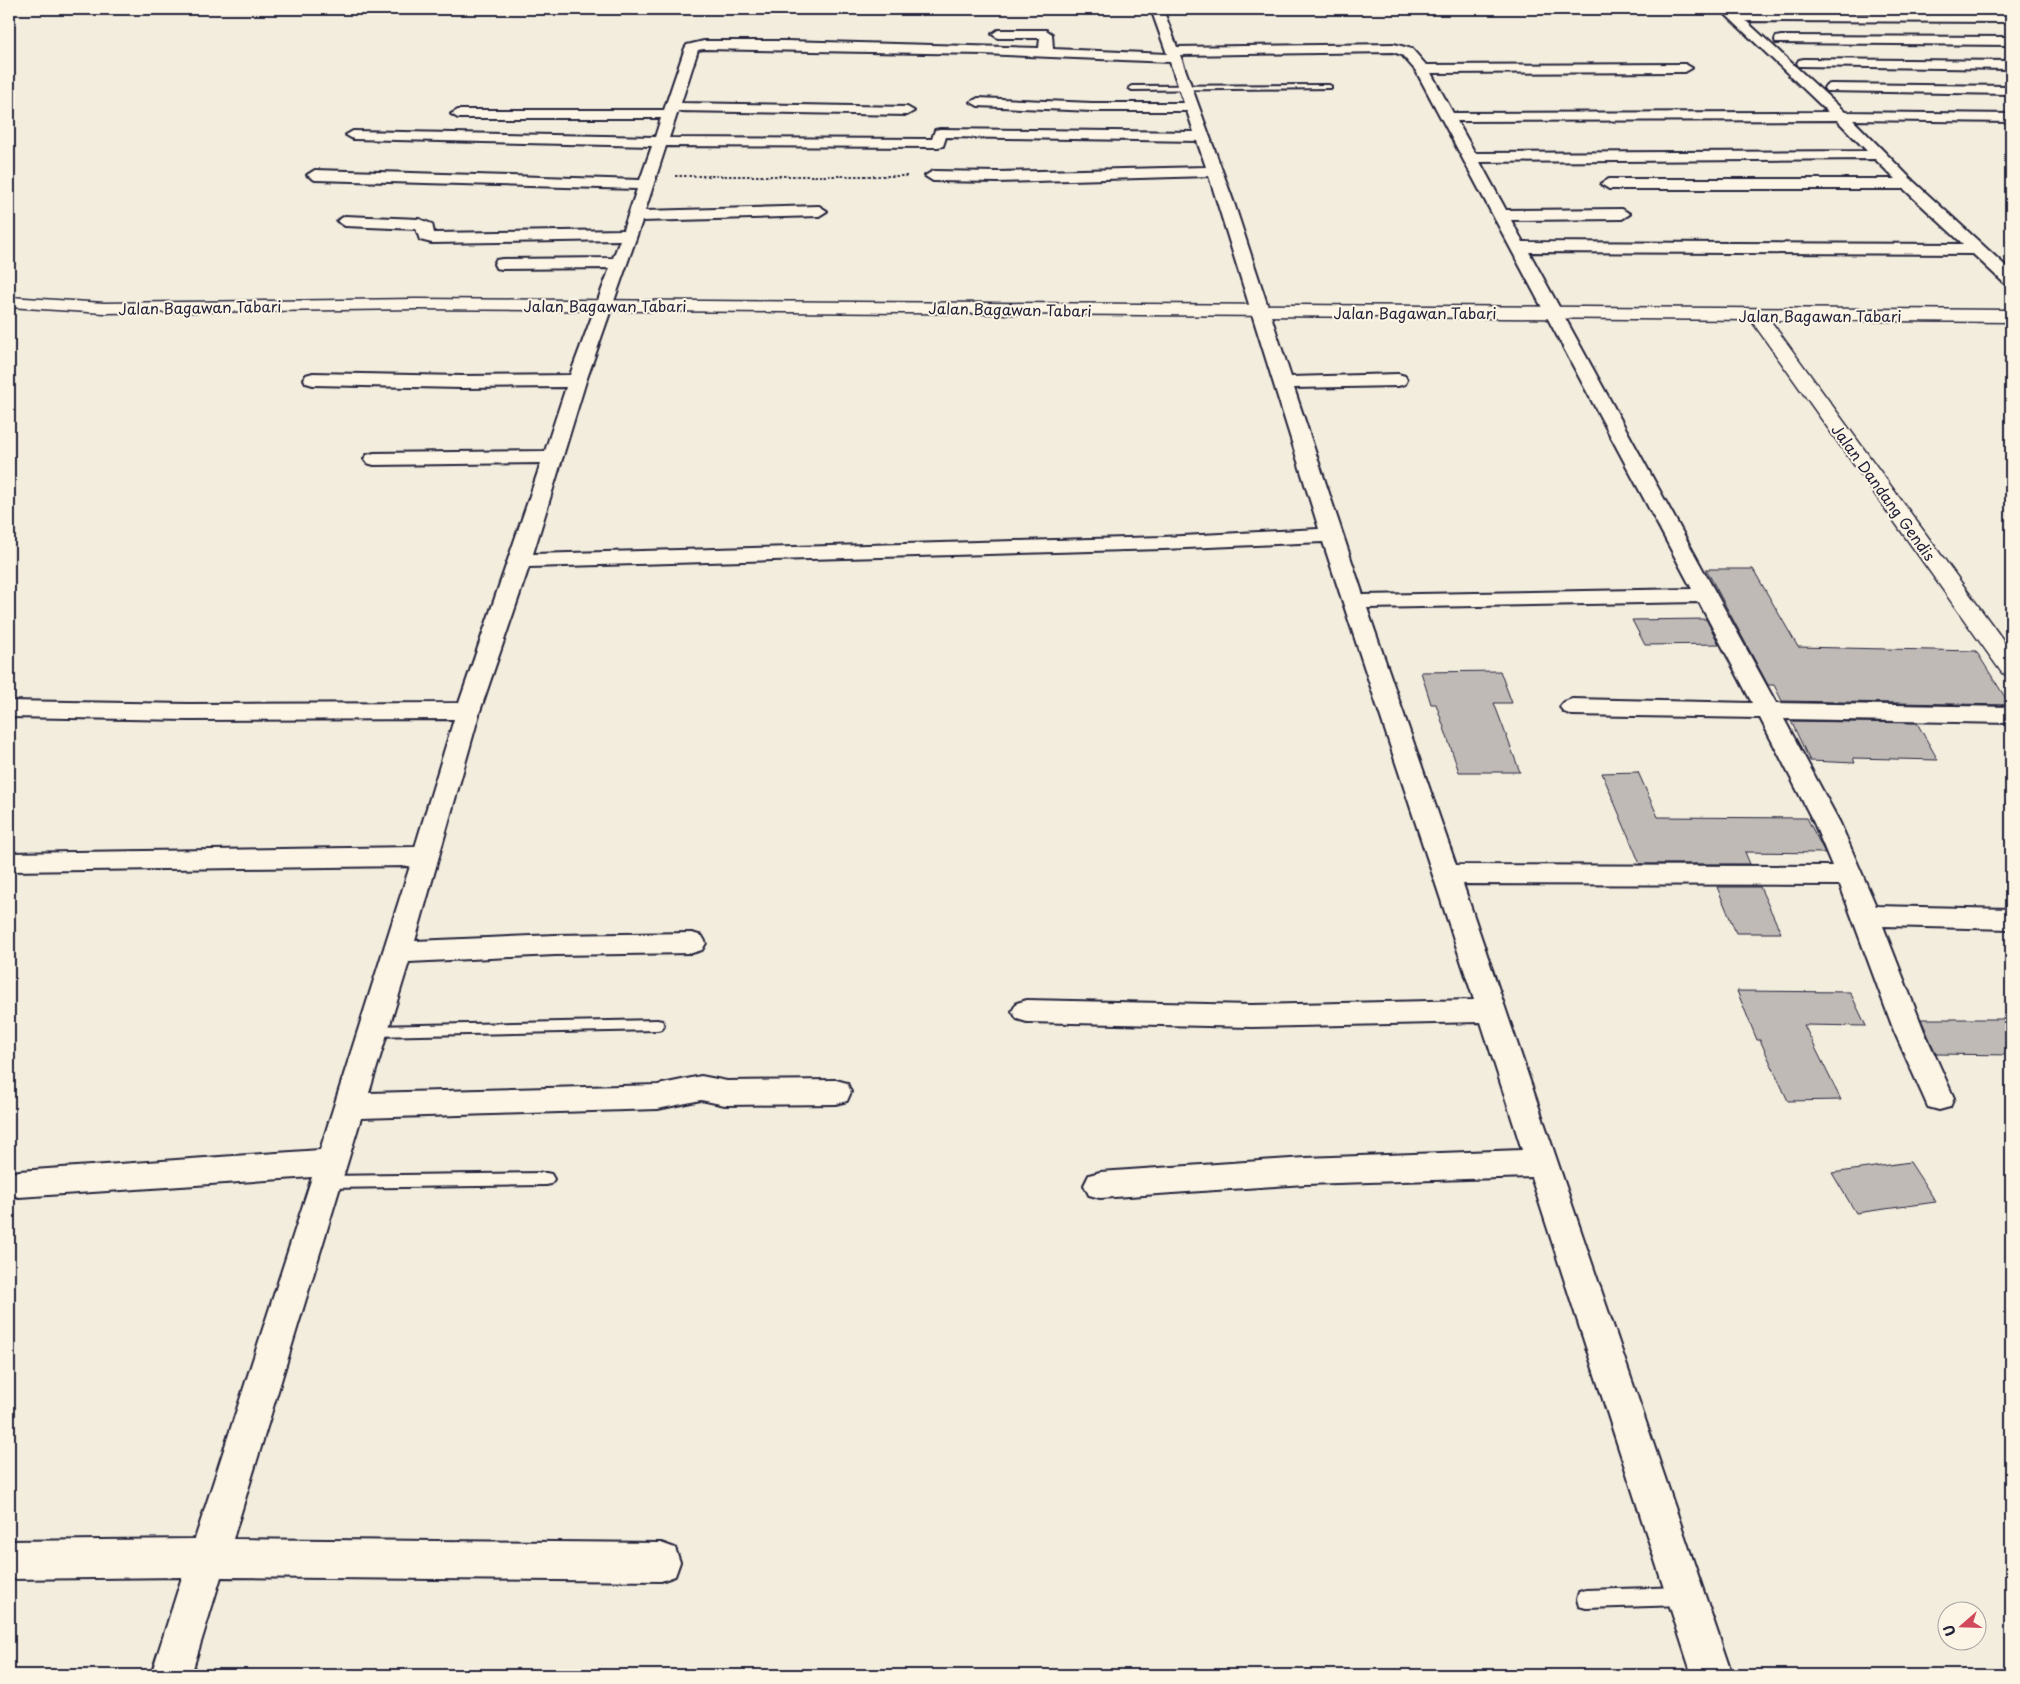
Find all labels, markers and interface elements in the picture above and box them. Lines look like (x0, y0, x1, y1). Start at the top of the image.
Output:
street label: Jalan Bagawan Tabari (118, 294, 282, 320)
street label: Jalan Bagawan Tabari (523, 294, 687, 317)
street label: Jalan Bagawan Tabari (928, 296, 1092, 322)
street label: Jalan Bagawan Tabari (1333, 301, 1497, 324)
street label: Jalan Bagawan Tabari (1738, 304, 1902, 327)
street label: Jalan Dandang Gendis (1826, 419, 1942, 565)
north arrow (1938, 1602, 1988, 1652)
text: U (1938, 1622, 1961, 1639)

